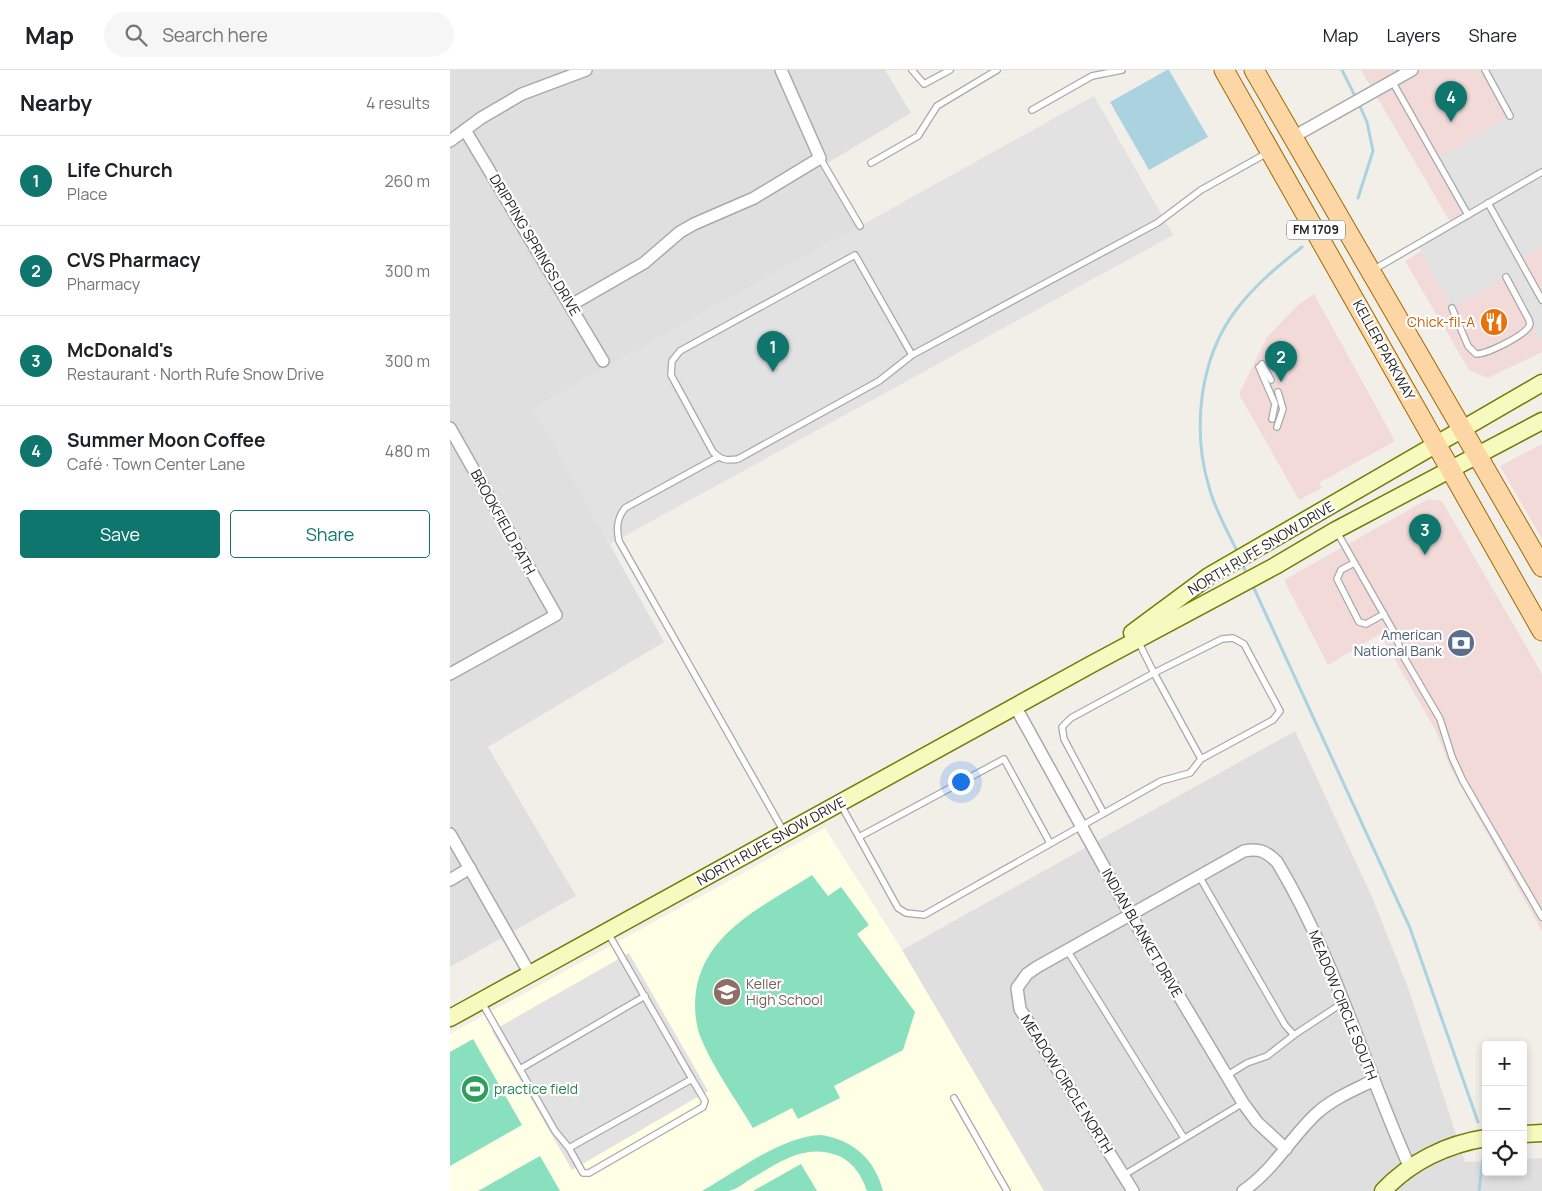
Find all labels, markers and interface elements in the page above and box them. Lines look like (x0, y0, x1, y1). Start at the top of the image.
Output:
search box (104, 12, 454, 57)
text: Map (25, 18, 74, 51)
icon: search (122, 21, 150, 49)
text: Search here (162, 22, 268, 48)
text: Map (1323, 23, 1358, 47)
text: Layers (1386, 23, 1440, 47)
text: Share (1468, 23, 1517, 47)
pin: 4 (1435, 81, 1467, 122)
text: Nearby (20, 89, 92, 117)
text: 4 results (366, 92, 430, 114)
text: Life Church (67, 157, 173, 183)
text: 1 (32, 170, 40, 192)
text: 260 m (384, 170, 430, 192)
street label: DRIPPING SPRINGS DRIVE (486, 170, 585, 319)
text: Place (67, 183, 107, 205)
road number: FM 1709 (1287, 220, 1345, 240)
text: CVS Pharmacy (67, 247, 201, 273)
text: 2 (31, 260, 41, 282)
text: 300 m (385, 260, 430, 282)
text: Pharmacy (67, 273, 140, 295)
street label: KELLER PARKWAY (1349, 296, 1420, 403)
restaurant icon: Chick-fil-A (1479, 307, 1509, 337)
place label: Chick-fil-A (1407, 312, 1475, 331)
pin: 1 (757, 331, 789, 372)
text: McDonald's (67, 337, 173, 363)
pin: 2 (1265, 341, 1297, 382)
text: 3 (31, 350, 41, 372)
text: 300 m (385, 350, 430, 372)
text: Restaurant · North Rufe Snow Drive (67, 363, 324, 385)
text: Summer Moon Coffee (67, 427, 265, 453)
text: 4 (31, 440, 41, 462)
text: 480 m (385, 440, 430, 462)
text: Café · Town Center Lane (67, 453, 245, 475)
street label: BROOKFIELD PATH (467, 466, 540, 578)
street label: NORTH RUFE SNOW DRIVE (1184, 496, 1337, 599)
button: Save (20, 510, 220, 558)
button: Share (230, 510, 430, 558)
pin: 3 (1409, 514, 1441, 555)
place label: American National Bank (1354, 625, 1443, 660)
bank icon: American National Bank (1446, 628, 1476, 658)
your location (948, 769, 974, 795)
street label: NORTH RUFE SNOW DRIVE (693, 792, 849, 889)
street label: INDIAN BLANKET DRIVE (1098, 865, 1187, 1001)
street label: MEADOW CIRCLE SOUTH (1305, 927, 1382, 1083)
place label: Keller High School (746, 974, 823, 1009)
school or university icon: Keller High School (712, 977, 742, 1007)
street label: MEADOW CIRCLE NORTH (1017, 1011, 1118, 1157)
map controls (1482, 1041, 1527, 1176)
button: + (1482, 1041, 1527, 1086)
sports icon: practice field (460, 1074, 490, 1104)
place label: practice field (494, 1079, 578, 1098)
button: − (1482, 1086, 1527, 1131)
button: locate (1482, 1131, 1527, 1176)

